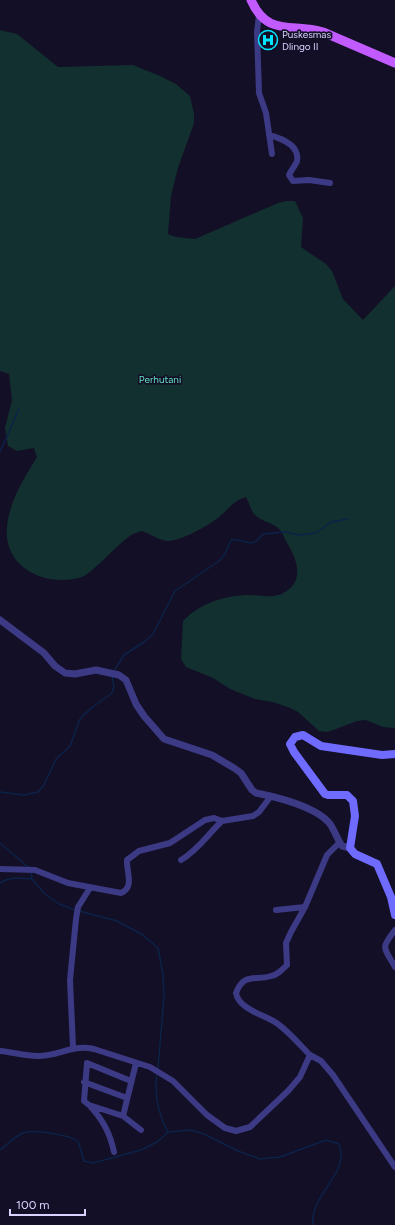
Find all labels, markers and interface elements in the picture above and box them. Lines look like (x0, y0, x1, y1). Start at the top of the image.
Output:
place label: Puskesmas Dlingo II (282, 28, 331, 53)
hospital icon: Puskesmas Dlingo II (257, 29, 279, 51)
park label: Perhutani (139, 373, 181, 386)
scale bar (10, 1191, 85, 1217)
text: 100 m (16, 1198, 50, 1212)

